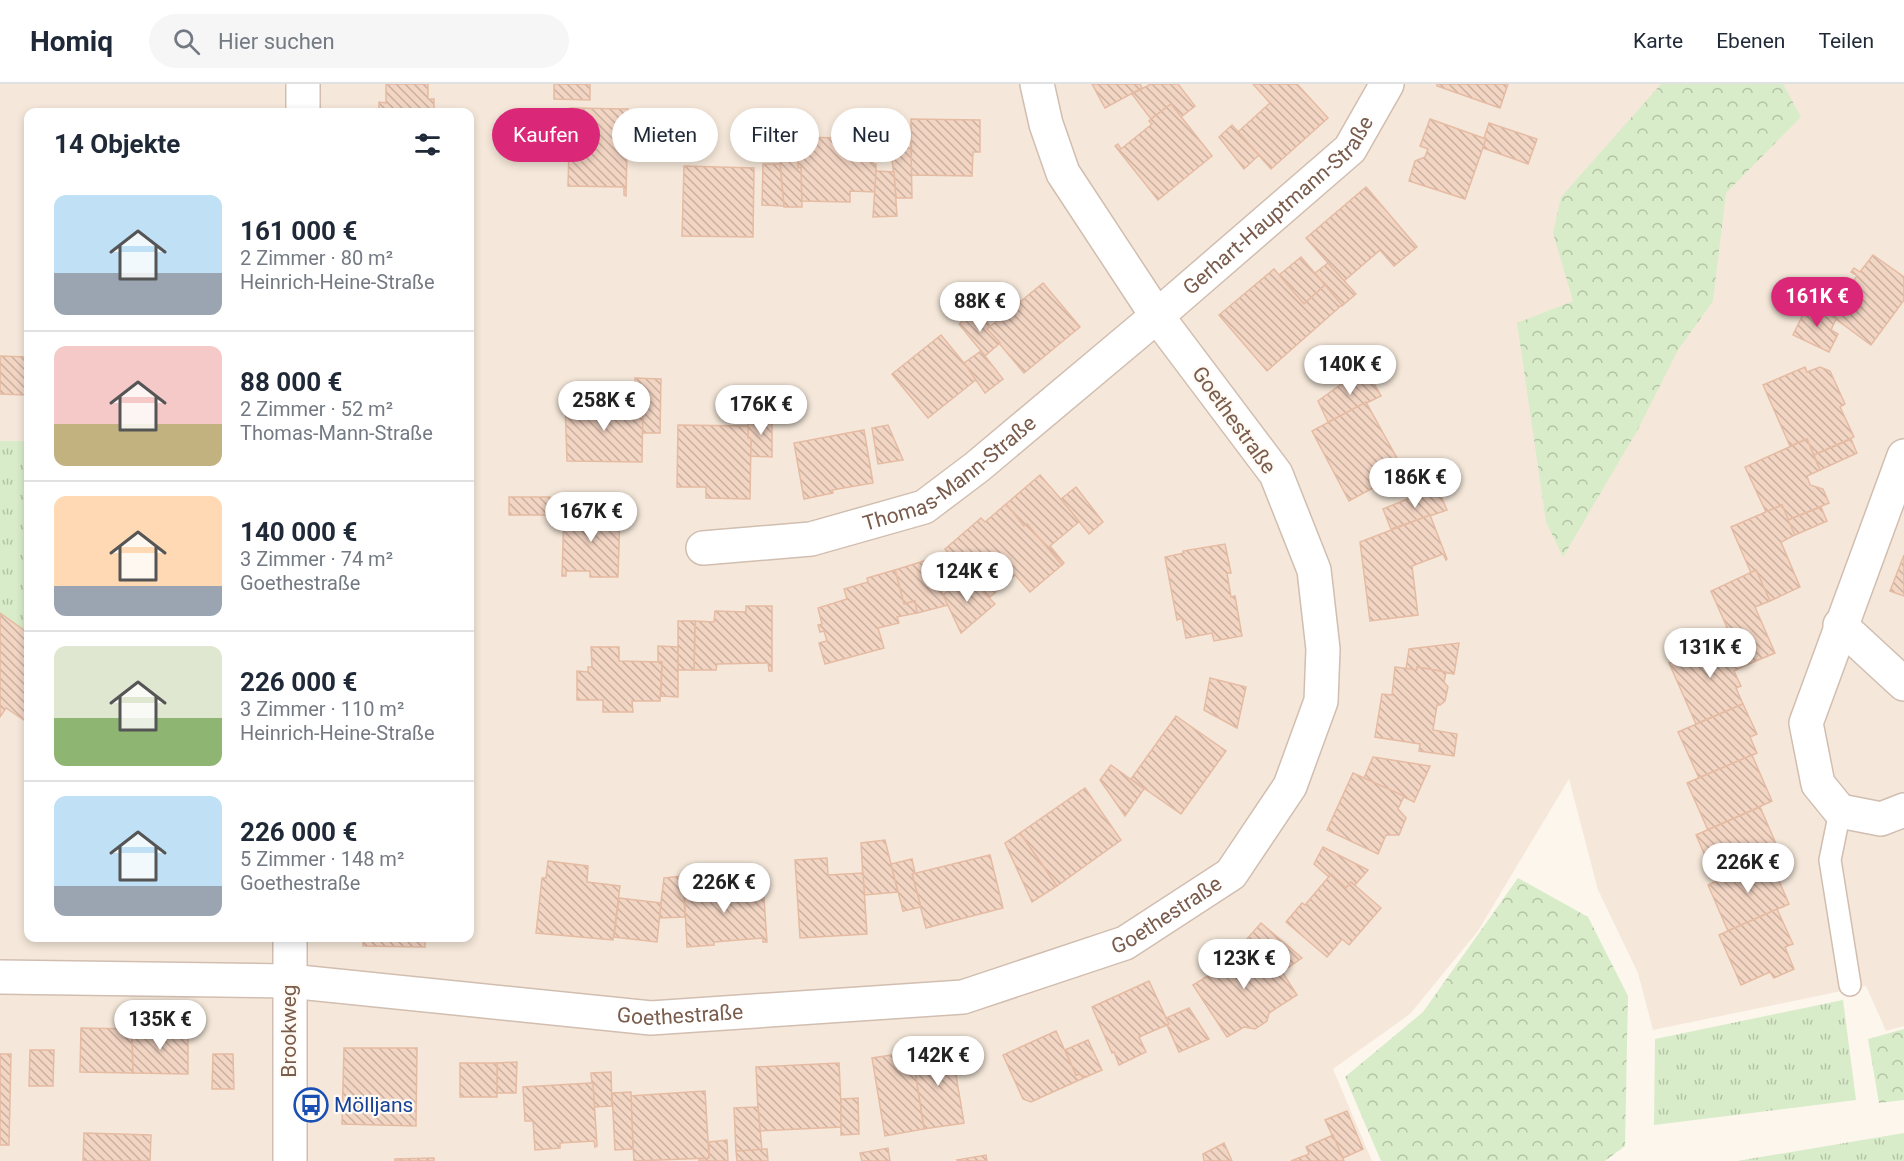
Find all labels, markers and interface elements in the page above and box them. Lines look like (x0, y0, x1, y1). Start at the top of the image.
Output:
search box (149, 14, 569, 68)
text: Homiq (30, 25, 113, 58)
icon: search (170, 25, 203, 58)
text: Hier suchen (218, 29, 335, 54)
text: Karte (1633, 29, 1683, 53)
text: Ebenen (1716, 29, 1785, 53)
text: Teilen (1818, 29, 1874, 53)
chip: Kaufen (492, 108, 600, 162)
chip: Mieten (612, 108, 718, 162)
chip: Filter (730, 108, 819, 162)
chip: Neu (831, 108, 911, 162)
street label: Gerhart-Hauptmann-Straße (1178, 112, 1378, 300)
icon: filters (411, 128, 444, 161)
text: 14 Objekte (54, 129, 180, 159)
text: 161 000 € (240, 216, 357, 246)
icon: home (102, 219, 174, 291)
text: 2 Zimmer · 80 m² (240, 246, 393, 270)
text: Heinrich-Heine-Straße (240, 270, 435, 294)
pin: 161K € (1768, 277, 1866, 328)
pin: 88K € (938, 282, 1022, 333)
text: 161K € (1785, 284, 1849, 308)
text: 88K € (954, 289, 1006, 313)
pin: 140K € (1301, 345, 1399, 396)
text: 140K € (1318, 352, 1382, 376)
street label: Goethestraße (1187, 362, 1281, 478)
text: 88 000 € (240, 367, 342, 397)
icon: home (102, 370, 174, 442)
pin: 258K € (555, 381, 653, 432)
pin: 176K € (712, 385, 810, 436)
text: 258K € (572, 388, 636, 412)
text: 176K € (729, 392, 793, 416)
text: 2 Zimmer · 52 m² (240, 397, 393, 421)
street label: Thomas-Mann-Straße (860, 411, 1041, 536)
text: Thomas-Mann-Straße (240, 421, 433, 445)
pin: 186K € (1366, 458, 1464, 509)
text: 186K € (1383, 465, 1447, 489)
pin: 167K € (542, 492, 640, 543)
text: 167K € (559, 499, 623, 523)
text: 140 000 € (240, 517, 357, 547)
icon: home (102, 520, 174, 592)
text: 3 Zimmer · 74 m² (240, 547, 393, 571)
pin: 124K € (918, 552, 1016, 603)
text: 124K € (935, 559, 999, 583)
text: Goethestraße (240, 571, 360, 595)
pin: 131K € (1661, 628, 1759, 679)
text: 131K € (1678, 635, 1742, 659)
text: 226 000 € (240, 667, 357, 697)
icon: home (102, 670, 174, 742)
text: 3 Zimmer · 110 m² (240, 697, 404, 721)
text: Heinrich-Heine-Straße (240, 721, 435, 745)
text: 226 000 € (240, 817, 357, 847)
icon: home (102, 820, 174, 892)
pin: 226K € (1699, 843, 1797, 894)
text: 5 Zimmer · 148 m² (240, 847, 404, 871)
text: 226K € (1716, 850, 1780, 874)
pin: 226K € (675, 863, 773, 914)
text: 226K € (692, 870, 756, 894)
text: Goethestraße (240, 871, 360, 895)
street label: Goethestraße (1108, 871, 1226, 959)
pin: 123K € (1195, 939, 1293, 990)
text: 123K € (1212, 946, 1276, 970)
street label: Brookweg (277, 984, 301, 1078)
pin: 135K € (111, 1000, 209, 1051)
street label: Goethestraße (616, 1000, 744, 1030)
text: 135K € (128, 1007, 192, 1031)
pin: 142K € (889, 1036, 987, 1087)
text: 142K € (906, 1043, 970, 1067)
bus stop icon: Mölljans (293, 1087, 329, 1123)
place label: Mölljans (334, 1093, 413, 1117)

